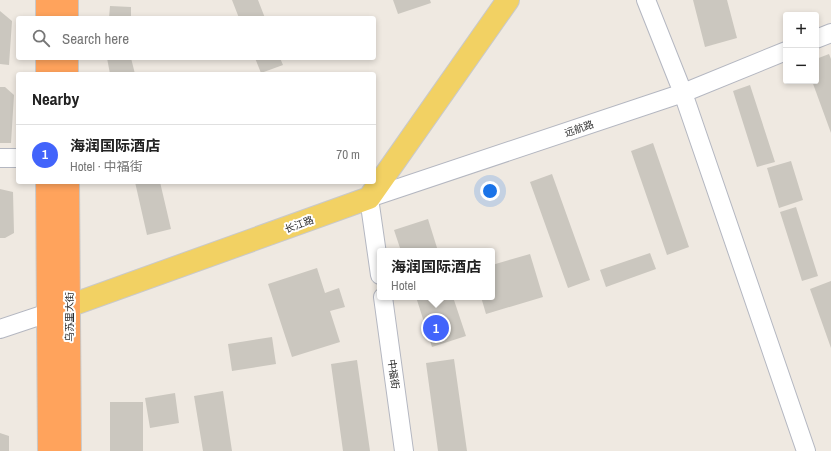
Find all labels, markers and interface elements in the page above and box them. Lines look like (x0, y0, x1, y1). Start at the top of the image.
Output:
map controls (783, 12, 819, 84)
button: + (783, 12, 819, 48)
search box (16, 16, 376, 60)
icon: search (30, 27, 52, 49)
text: Search here (62, 28, 129, 49)
button: − (783, 48, 819, 84)
text: Nearby (32, 87, 79, 110)
street label: 远航路 (563, 117, 595, 140)
text: 海润国际酒店 (70, 135, 160, 156)
text: 1 (42, 146, 48, 163)
text: 70 m (336, 146, 360, 163)
text: Hotel · 中福街 (70, 158, 143, 175)
your location (480, 181, 500, 201)
street label: 长江路 (283, 213, 315, 236)
popup (377, 248, 495, 300)
text: 海润国际酒店 (391, 256, 481, 277)
text: Hotel (391, 277, 416, 294)
street label: 乌苏里大街 (63, 292, 76, 342)
pin: 1 (423, 313, 449, 343)
street label: 中福街 (385, 358, 402, 390)

